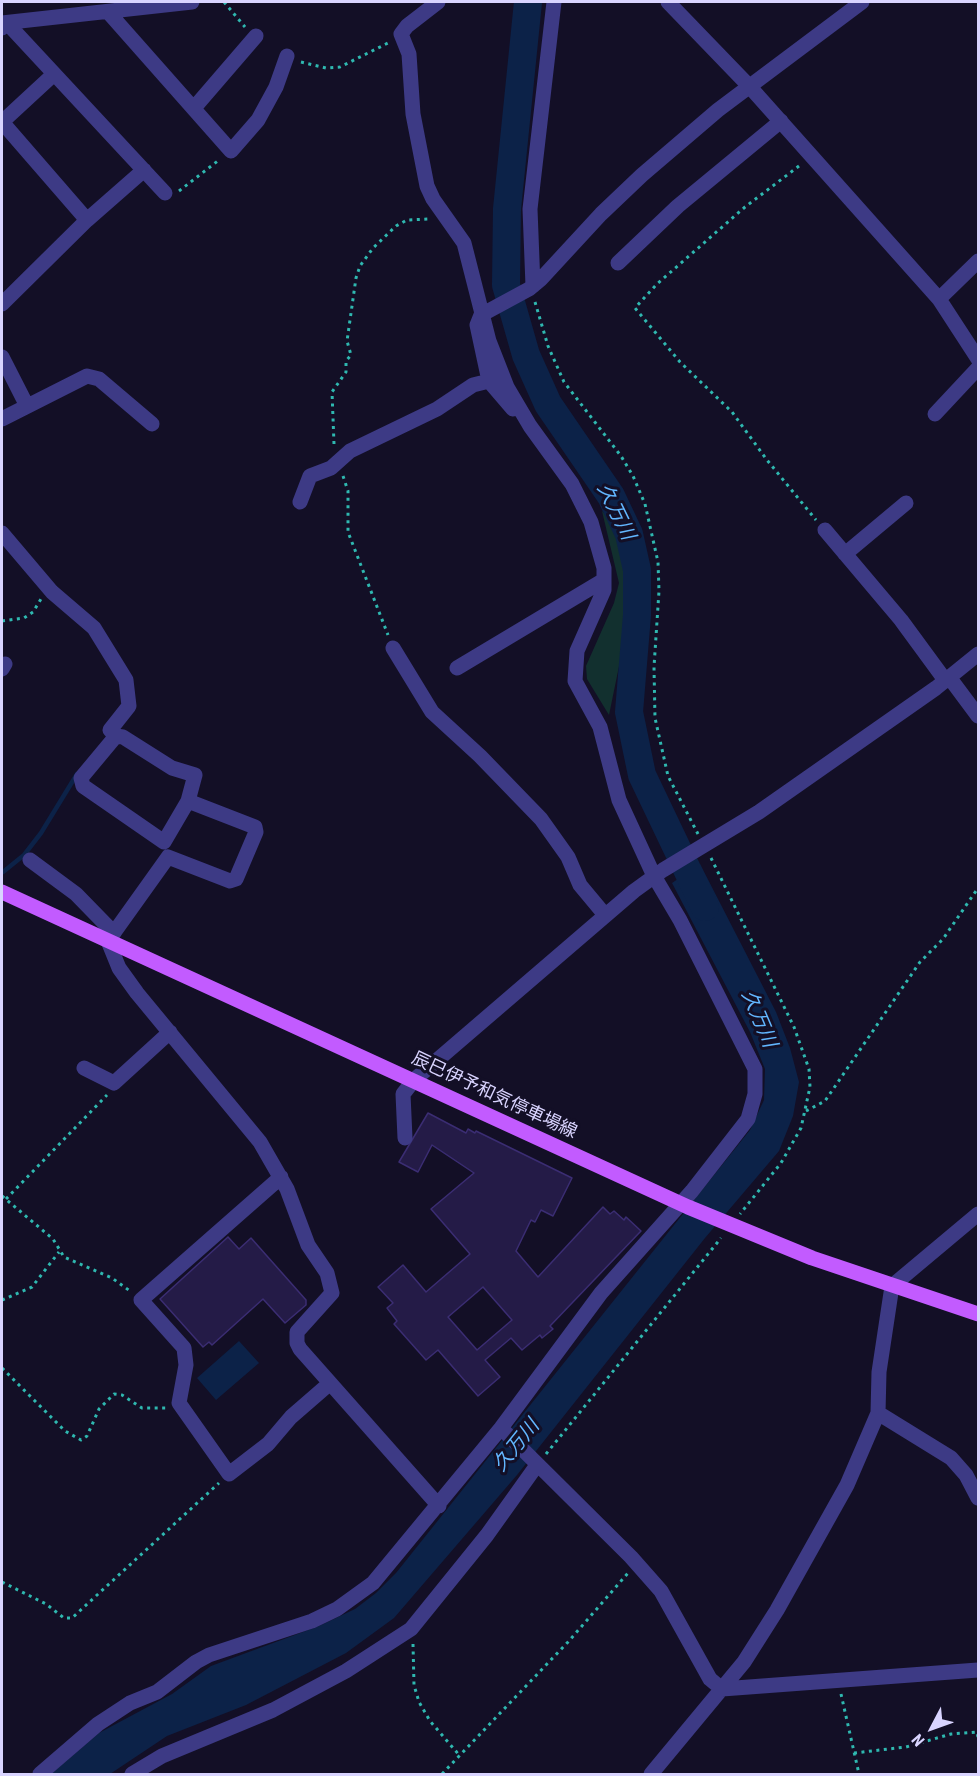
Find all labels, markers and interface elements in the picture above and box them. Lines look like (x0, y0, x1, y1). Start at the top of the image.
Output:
water label: 久万川 (591, 480, 639, 544)
water label: 久万川 (735, 987, 781, 1051)
street label: 辰巳伊予和気停車場線 (408, 1048, 580, 1144)
water label: 久万川 (489, 1415, 545, 1477)
north arrow (902, 1698, 962, 1758)
text: N (908, 1730, 928, 1750)

